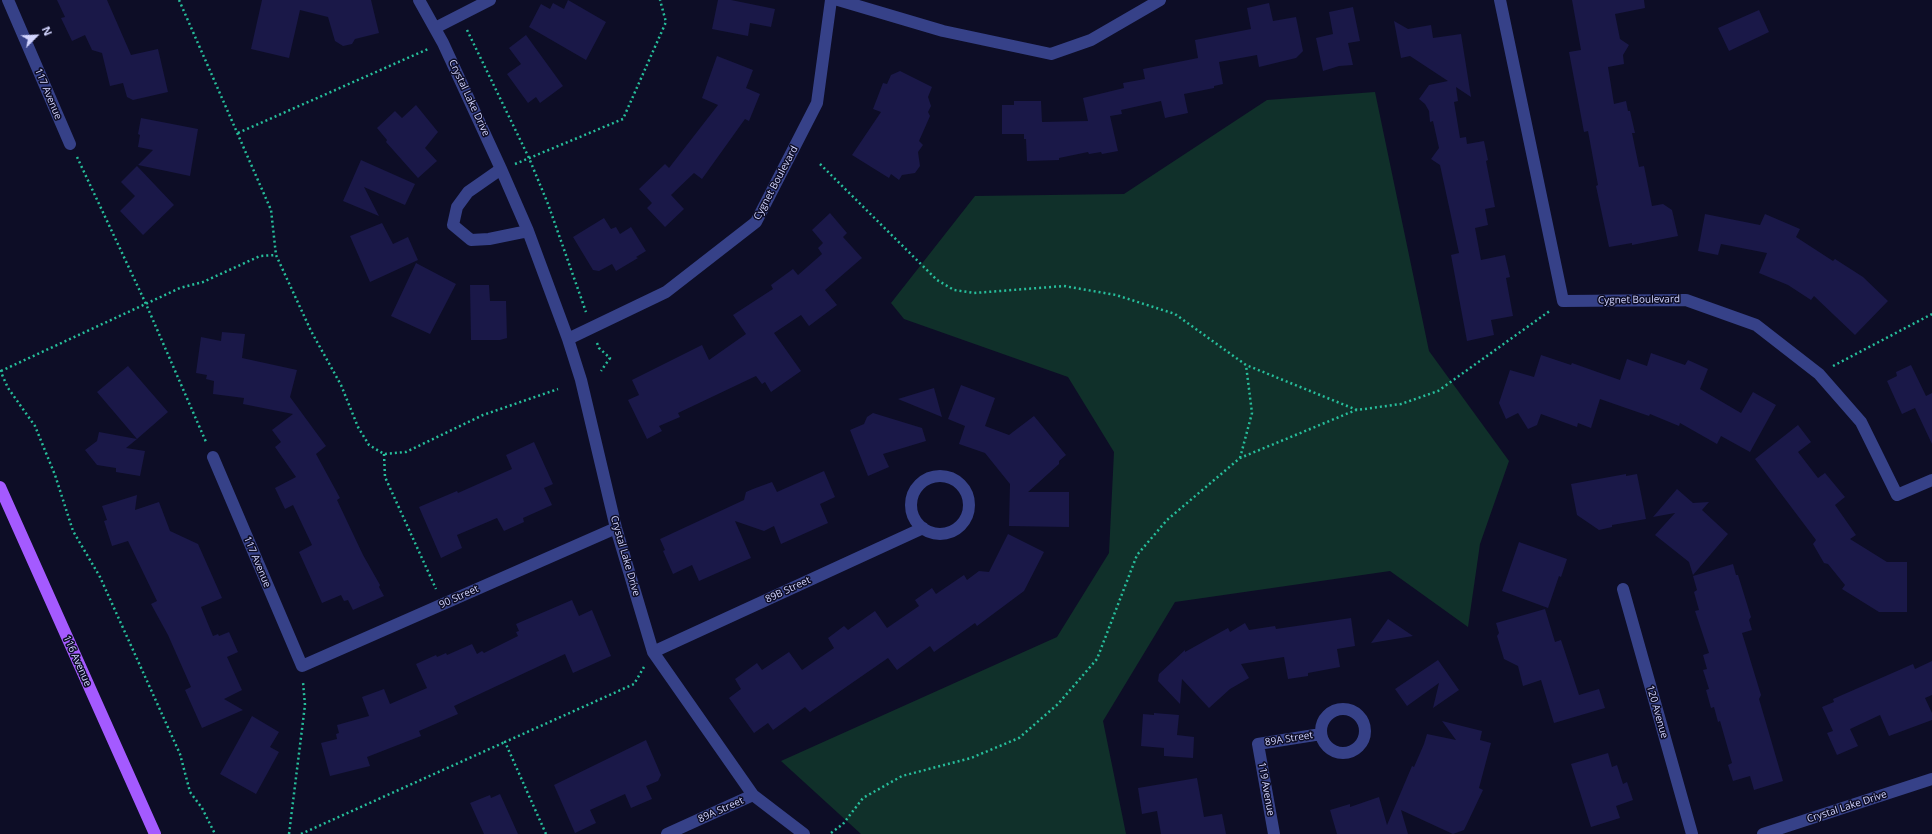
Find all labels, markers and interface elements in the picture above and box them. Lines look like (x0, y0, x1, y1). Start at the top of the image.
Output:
north arrow (16, 16, 56, 56)
text: N (39, 24, 56, 38)
street label: Crystal Lake Drive (446, 58, 492, 138)
street label: 117 Avenue (32, 67, 64, 121)
street label: Cygnet Boulevard (751, 144, 801, 222)
street label: Cygnet Boulevard (1598, 293, 1680, 307)
street label: Crystal Lake Drive (608, 514, 642, 598)
street label: 117 Avenue (241, 535, 273, 589)
street label: 89B Street (764, 574, 812, 606)
street label: 90 Street (437, 583, 481, 611)
street label: 116 Avenue (60, 634, 94, 688)
street label: 120 Avenue (1644, 684, 1670, 740)
street label: 89A Street (1264, 729, 1314, 749)
street label: 119 Avenue (1255, 761, 1277, 817)
street label: Crystal Lake Drive (1806, 788, 1888, 826)
street label: 89A Street (697, 795, 745, 825)

